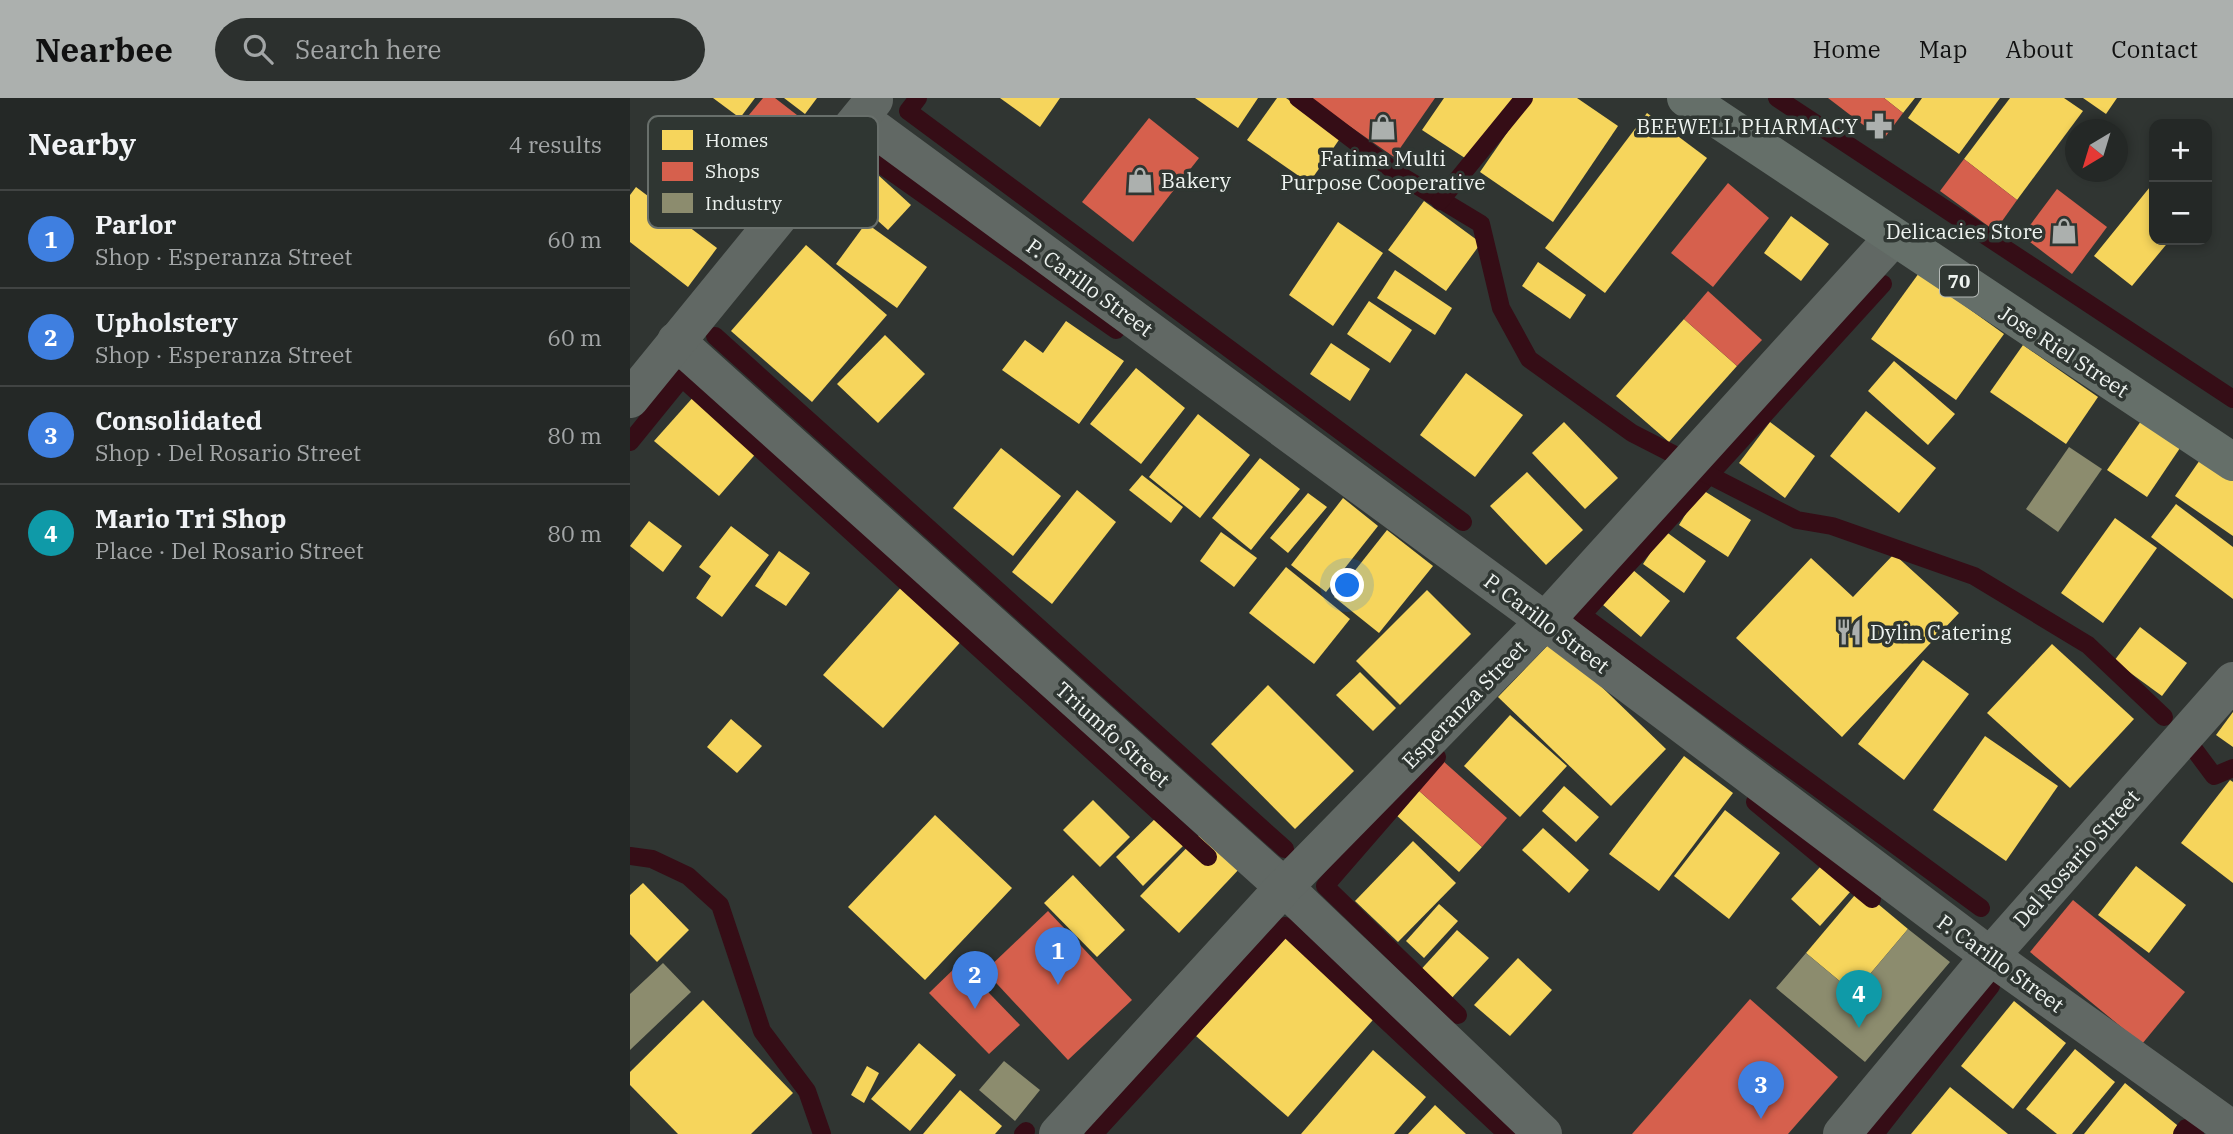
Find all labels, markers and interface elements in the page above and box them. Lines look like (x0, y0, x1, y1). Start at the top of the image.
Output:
search box (215, 18, 705, 81)
text: Nearbee (35, 28, 173, 71)
icon: search (239, 30, 277, 68)
text: Search here (295, 32, 441, 66)
text: Home (1813, 33, 1881, 65)
text: Map (1919, 33, 1967, 65)
text: About (2005, 33, 2073, 65)
text: Contact (2111, 33, 2198, 65)
pharmacy icon: BEEWELL PHARMACY (1864, 111, 1894, 141)
shop icon: Fatima Multi Purpose Cooperative (1368, 112, 1398, 142)
place label: BEEWELL PHARMACY (1636, 112, 1858, 140)
legend (648, 116, 878, 228)
north arrow (2065, 119, 2128, 182)
map controls (2149, 119, 2212, 245)
button: + (2149, 119, 2212, 182)
text: Nearby (28, 124, 136, 163)
text: Homes (705, 128, 768, 152)
text: 4 results (509, 129, 602, 159)
place label: Fatima Multi Purpose Cooperative (1280, 144, 1486, 196)
text: Shops (705, 159, 760, 183)
shop icon: Bakery (1125, 165, 1155, 195)
place label: Bakery (1161, 166, 1232, 194)
button: − (2149, 182, 2212, 245)
text: Industry (705, 191, 783, 215)
text: Parlor (95, 207, 176, 241)
shop icon: Delicacies Store (2049, 216, 2079, 246)
place label: Delicacies Store (1886, 217, 2043, 245)
text: 1 (44, 224, 58, 254)
text: 60 m (547, 224, 602, 254)
street label: P. Carillo Street (1021, 232, 1159, 342)
text: Shop · Esperanza Street (95, 241, 352, 271)
road number: 70 (1940, 266, 1978, 296)
street label: Jose Riel Street (1994, 298, 2134, 404)
text: Upholstery (95, 305, 238, 339)
text: 2 (44, 322, 58, 352)
text: 60 m (547, 322, 602, 352)
text: Shop · Esperanza Street (95, 339, 352, 369)
text: Consolidated (95, 403, 262, 437)
text: 3 (44, 420, 58, 450)
text: 80 m (547, 420, 602, 450)
text: Shop · Del Rosario Street (95, 437, 361, 467)
text: Mario Tri Shop (95, 501, 286, 535)
text: 4 (44, 518, 58, 548)
text: 80 m (547, 518, 602, 548)
text: Place · Del Rosario Street (95, 535, 364, 565)
street label: P. Carillo Street (1479, 567, 1615, 679)
your location (1330, 568, 1364, 602)
restaurant icon: Dylin Catering (1834, 617, 1864, 647)
place label: Dylin Catering (1870, 618, 2012, 646)
street label: Esperanza Street (1395, 634, 1533, 774)
street label: Triumfo Street (1050, 675, 1176, 793)
street label: Del Rosario Street (2007, 783, 2145, 933)
street label: P. Carillo Street (1932, 908, 2070, 1018)
pin: 1 (1035, 927, 1081, 985)
pin: 2 (952, 951, 998, 1009)
pin: 4 (1836, 970, 1882, 1028)
pin: 3 (1738, 1061, 1784, 1119)

